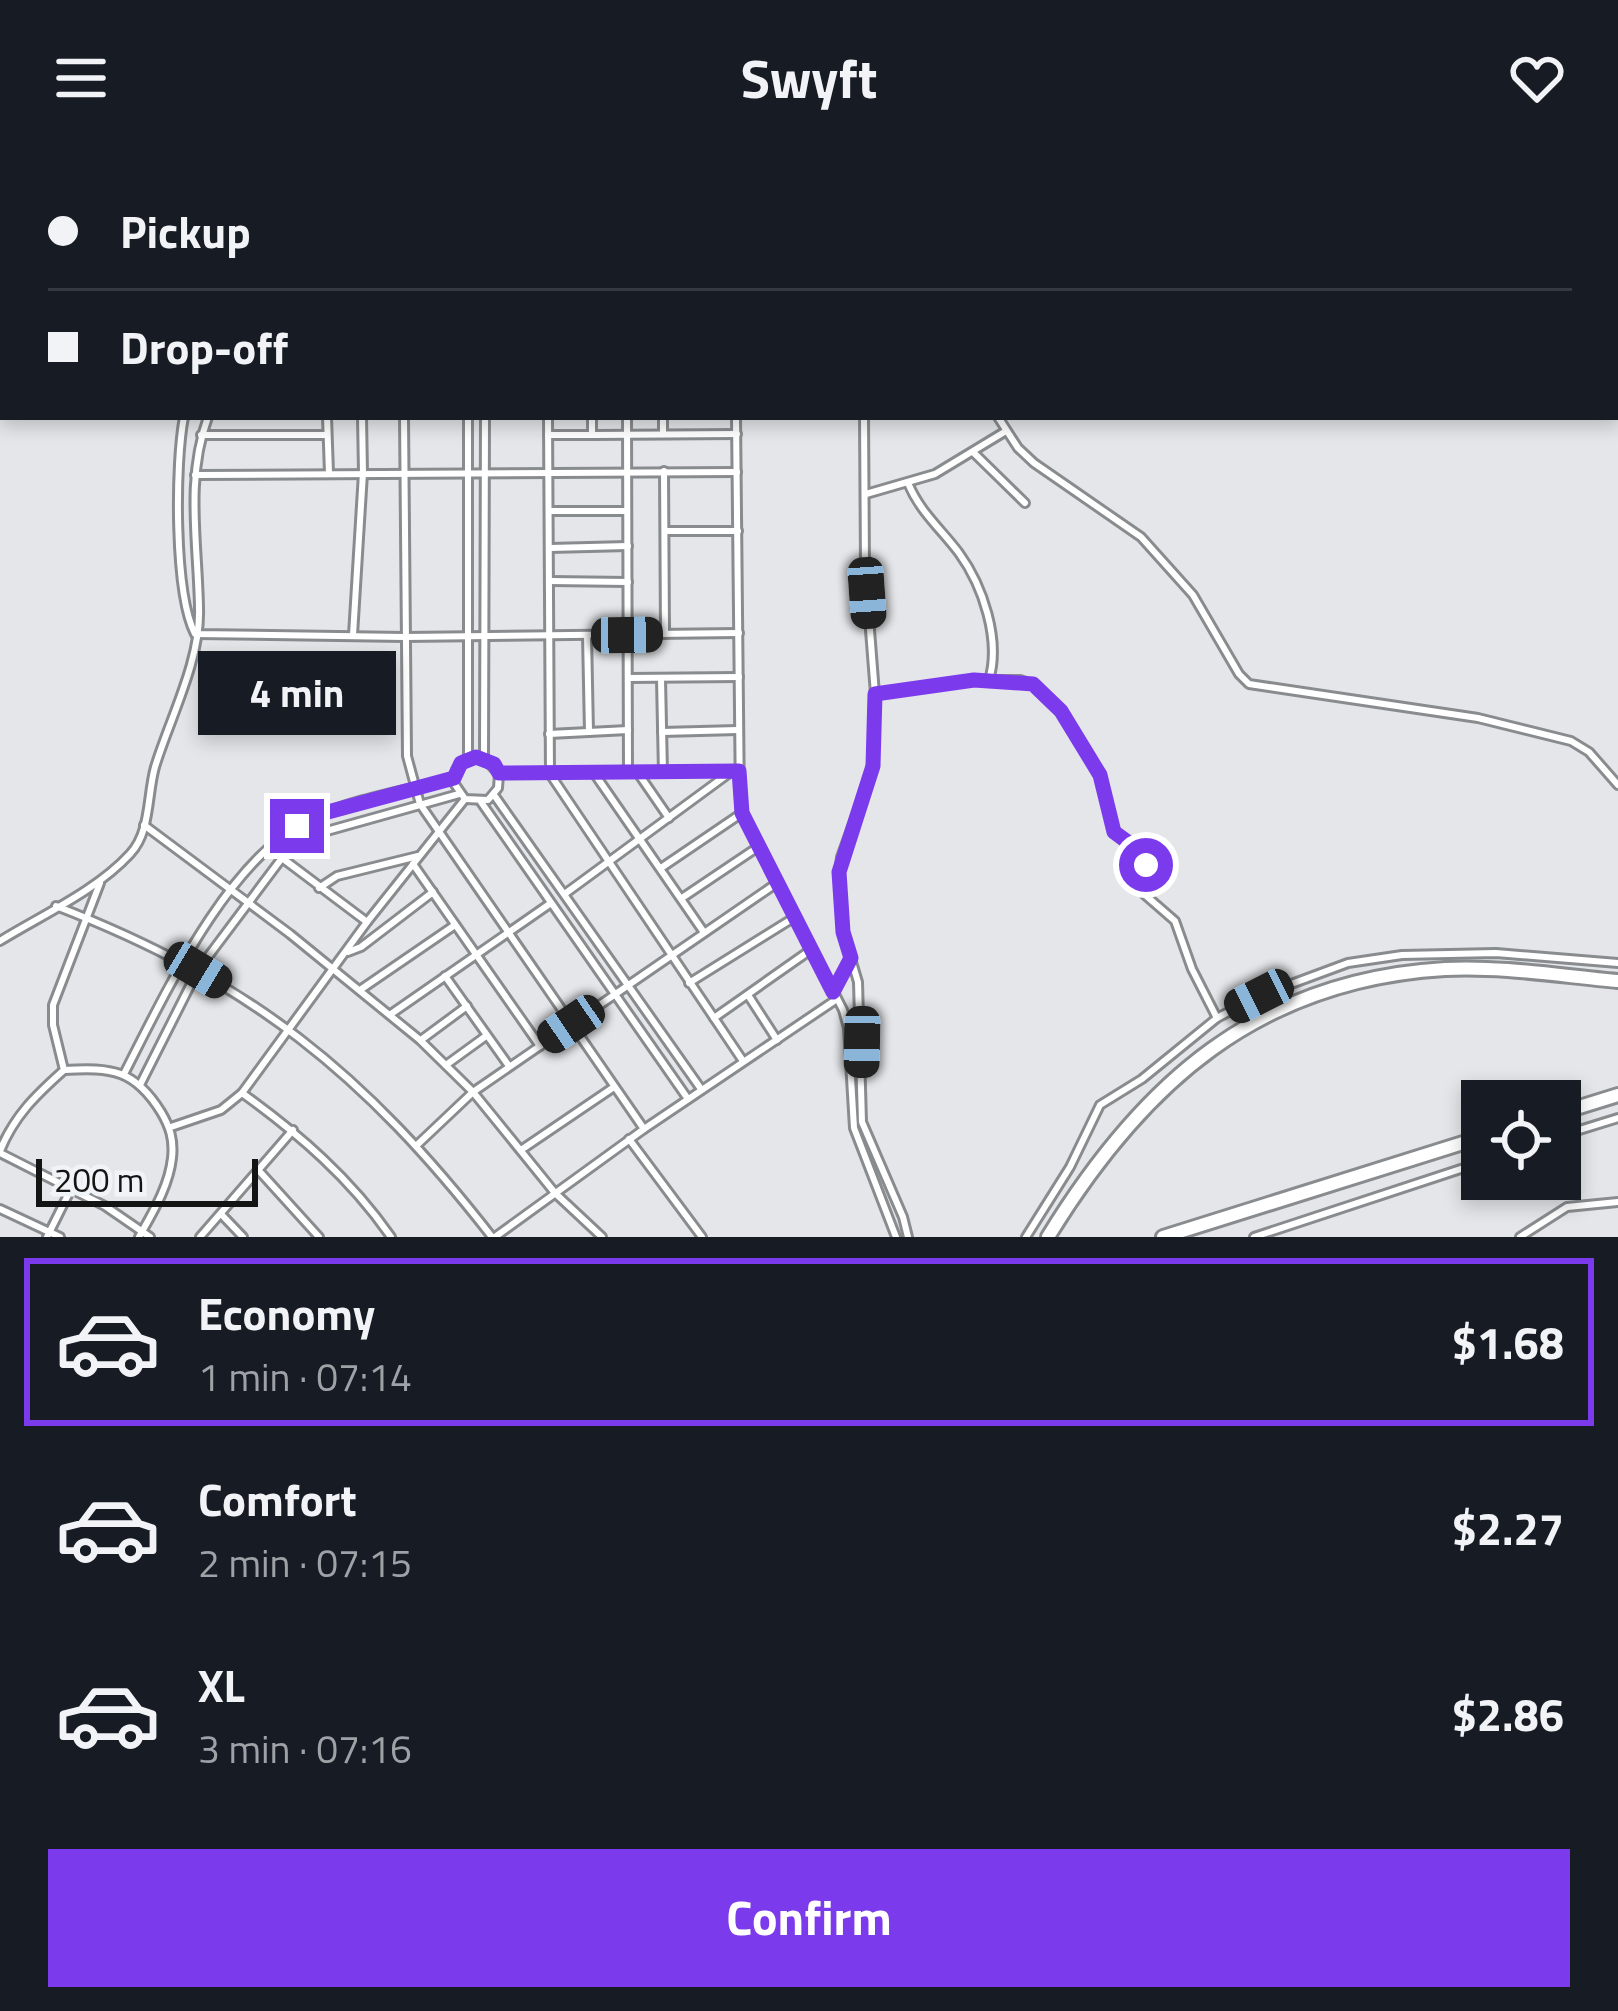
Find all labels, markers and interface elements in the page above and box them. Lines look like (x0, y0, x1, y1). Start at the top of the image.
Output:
text: Swyft (741, 37, 877, 119)
icon: menu (48, 45, 114, 111)
icon: heart (1504, 45, 1570, 111)
text: Pickup (120, 197, 251, 265)
text: Drop-off (120, 313, 288, 381)
car (847, 556, 887, 630)
car (591, 616, 663, 654)
callout: 4 min (198, 652, 396, 736)
text: 4 min (250, 663, 344, 722)
route end (270, 799, 324, 853)
route start (1119, 838, 1173, 892)
car (158, 936, 238, 1004)
car (1219, 964, 1299, 1028)
car (531, 989, 611, 1059)
car (843, 1006, 881, 1078)
map controls (1461, 1080, 1581, 1200)
button: locate (1461, 1080, 1581, 1200)
scale bar (36, 1153, 258, 1206)
text: 200 m (54, 1155, 144, 1205)
text: Economy (198, 1279, 375, 1347)
icon: car (54, 1288, 162, 1396)
text: $1.68 (1452, 1308, 1564, 1376)
text: 1 min · 07:14 (198, 1347, 412, 1406)
text: Comfort (198, 1465, 357, 1533)
icon: car (54, 1474, 162, 1582)
text: $2.27 (1452, 1494, 1564, 1562)
text: 2 min · 07:15 (198, 1533, 412, 1592)
text: XL (198, 1651, 245, 1719)
icon: car (54, 1660, 162, 1768)
text: $2.86 (1452, 1680, 1564, 1748)
text: 3 min · 07:16 (198, 1719, 412, 1778)
button: Confirm (48, 1849, 1570, 1987)

